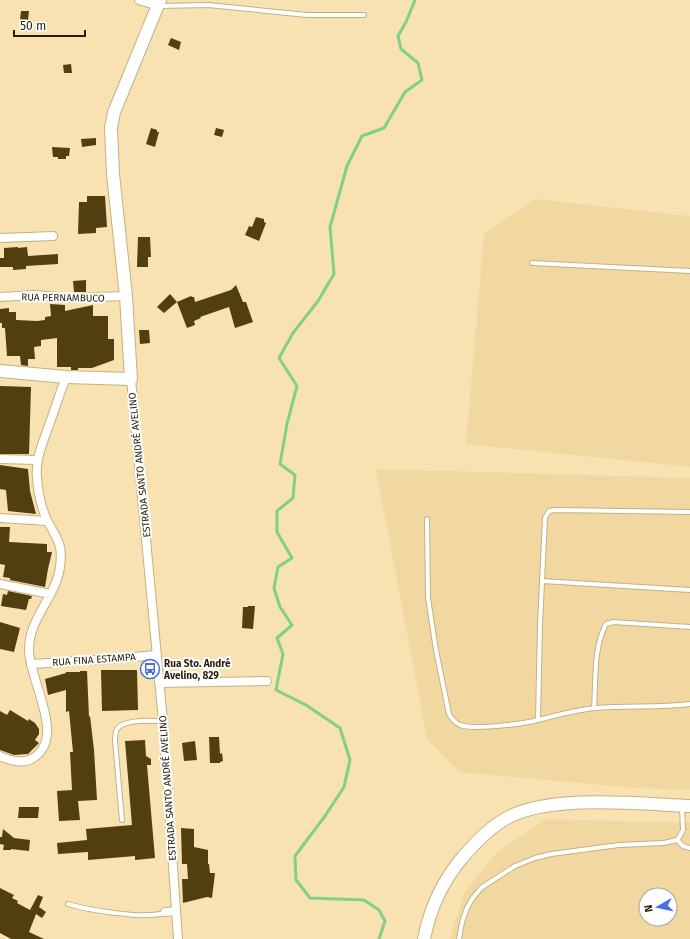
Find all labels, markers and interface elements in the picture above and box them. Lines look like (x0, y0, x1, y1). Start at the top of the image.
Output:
scale bar (14, 12, 85, 38)
text: 50 m (20, 19, 46, 33)
street label: RUA PERNAMBUCO (21, 291, 105, 305)
street label: ESTRADA SANTO ANDRÉ AVELINO (124, 392, 154, 538)
street label: RUA FINA ESTAMPA (52, 651, 136, 669)
place label: Rua Sto. André Avelino, 829 (163, 657, 231, 682)
bus stop icon: Rua Sto. André Avelino, 829 (139, 658, 161, 680)
street label: ESTRADA SANTO ANDRÉ AVELINO (155, 715, 179, 861)
north arrow (638, 887, 678, 927)
text: N (642, 904, 656, 913)

